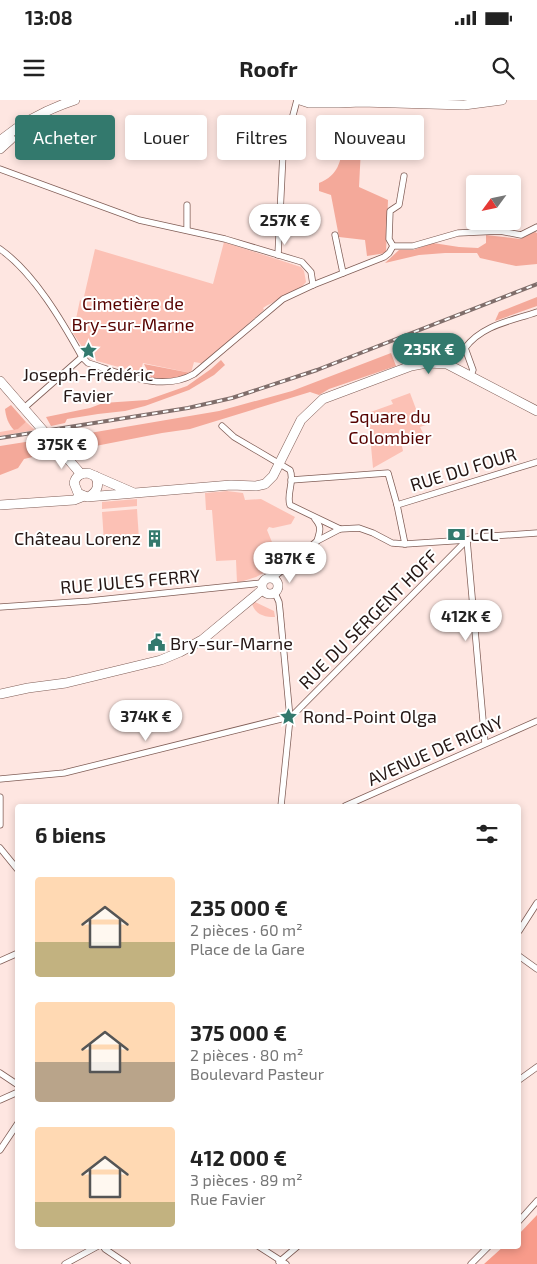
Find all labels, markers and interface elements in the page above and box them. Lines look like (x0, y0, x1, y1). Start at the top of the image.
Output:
text: 13:08 (25, 6, 73, 29)
icon: menu (20, 54, 48, 82)
icon: search (489, 54, 517, 82)
text: Roofr (239, 55, 298, 81)
chip: Acheter (15, 115, 115, 160)
chip: Louer (125, 115, 207, 160)
chip: Filtres (217, 115, 306, 160)
chip: Nouveau (316, 115, 424, 160)
north arrow (466, 175, 521, 230)
map controls (466, 175, 521, 230)
pin: 257K € (244, 204, 326, 246)
text: 257K € (260, 210, 310, 229)
park label: Cimetière de Bry-sur-Marne (72, 292, 194, 335)
pin: 235K € (388, 332, 470, 375)
text: 235K € (404, 339, 454, 358)
place icon: Joseph-Frédéric Favier (78, 341, 98, 361)
place label: Joseph-Frédéric Favier (23, 363, 154, 406)
park label: Square du Colombier (348, 405, 432, 448)
pin: 375K € (21, 428, 103, 470)
text: 375K € (37, 434, 87, 453)
street label: RUE DU FOUR (407, 442, 519, 496)
place label: LCL (470, 523, 498, 545)
bank icon: LCL (446, 524, 466, 544)
place label: Château Lorenz (14, 527, 141, 549)
building icon: Château Lorenz (145, 528, 165, 548)
pin: 387K € (249, 542, 331, 584)
street label: RUE DU SERGENT HOFF (294, 545, 442, 693)
text: 387K € (264, 548, 316, 567)
street label: RUE JULES FERRY (59, 564, 202, 598)
pin: 412K € (425, 600, 507, 642)
text: 412K € (441, 606, 491, 625)
place label: Bry-sur-Marne (170, 632, 293, 654)
public building icon: Bry-sur-Marne (146, 633, 166, 653)
pin: 374K € (105, 700, 187, 742)
place label: Rond-Point Olga (303, 705, 437, 727)
text: 374K € (120, 706, 172, 725)
place icon: Rond-Point Olga (279, 706, 299, 726)
street label: AVENUE DE RIGNY (364, 710, 507, 790)
icon: filters (473, 820, 501, 848)
text: 6 biens (35, 822, 106, 847)
text: 235 000 € (190, 895, 288, 920)
icon: home (75, 897, 135, 957)
text: 2 pièces · 60 m² (190, 920, 303, 939)
text: Place de la Gare (190, 939, 305, 958)
text: 375 000 € (190, 1020, 287, 1045)
icon: home (75, 1022, 135, 1082)
text: 2 pièces · 80 m² (190, 1045, 303, 1064)
text: Boulevard Pasteur (190, 1064, 324, 1083)
text: 412 000 € (190, 1145, 287, 1170)
icon: home (75, 1147, 135, 1207)
text: 3 pièces · 89 m² (190, 1170, 303, 1189)
text: Rue Favier (190, 1189, 266, 1208)

